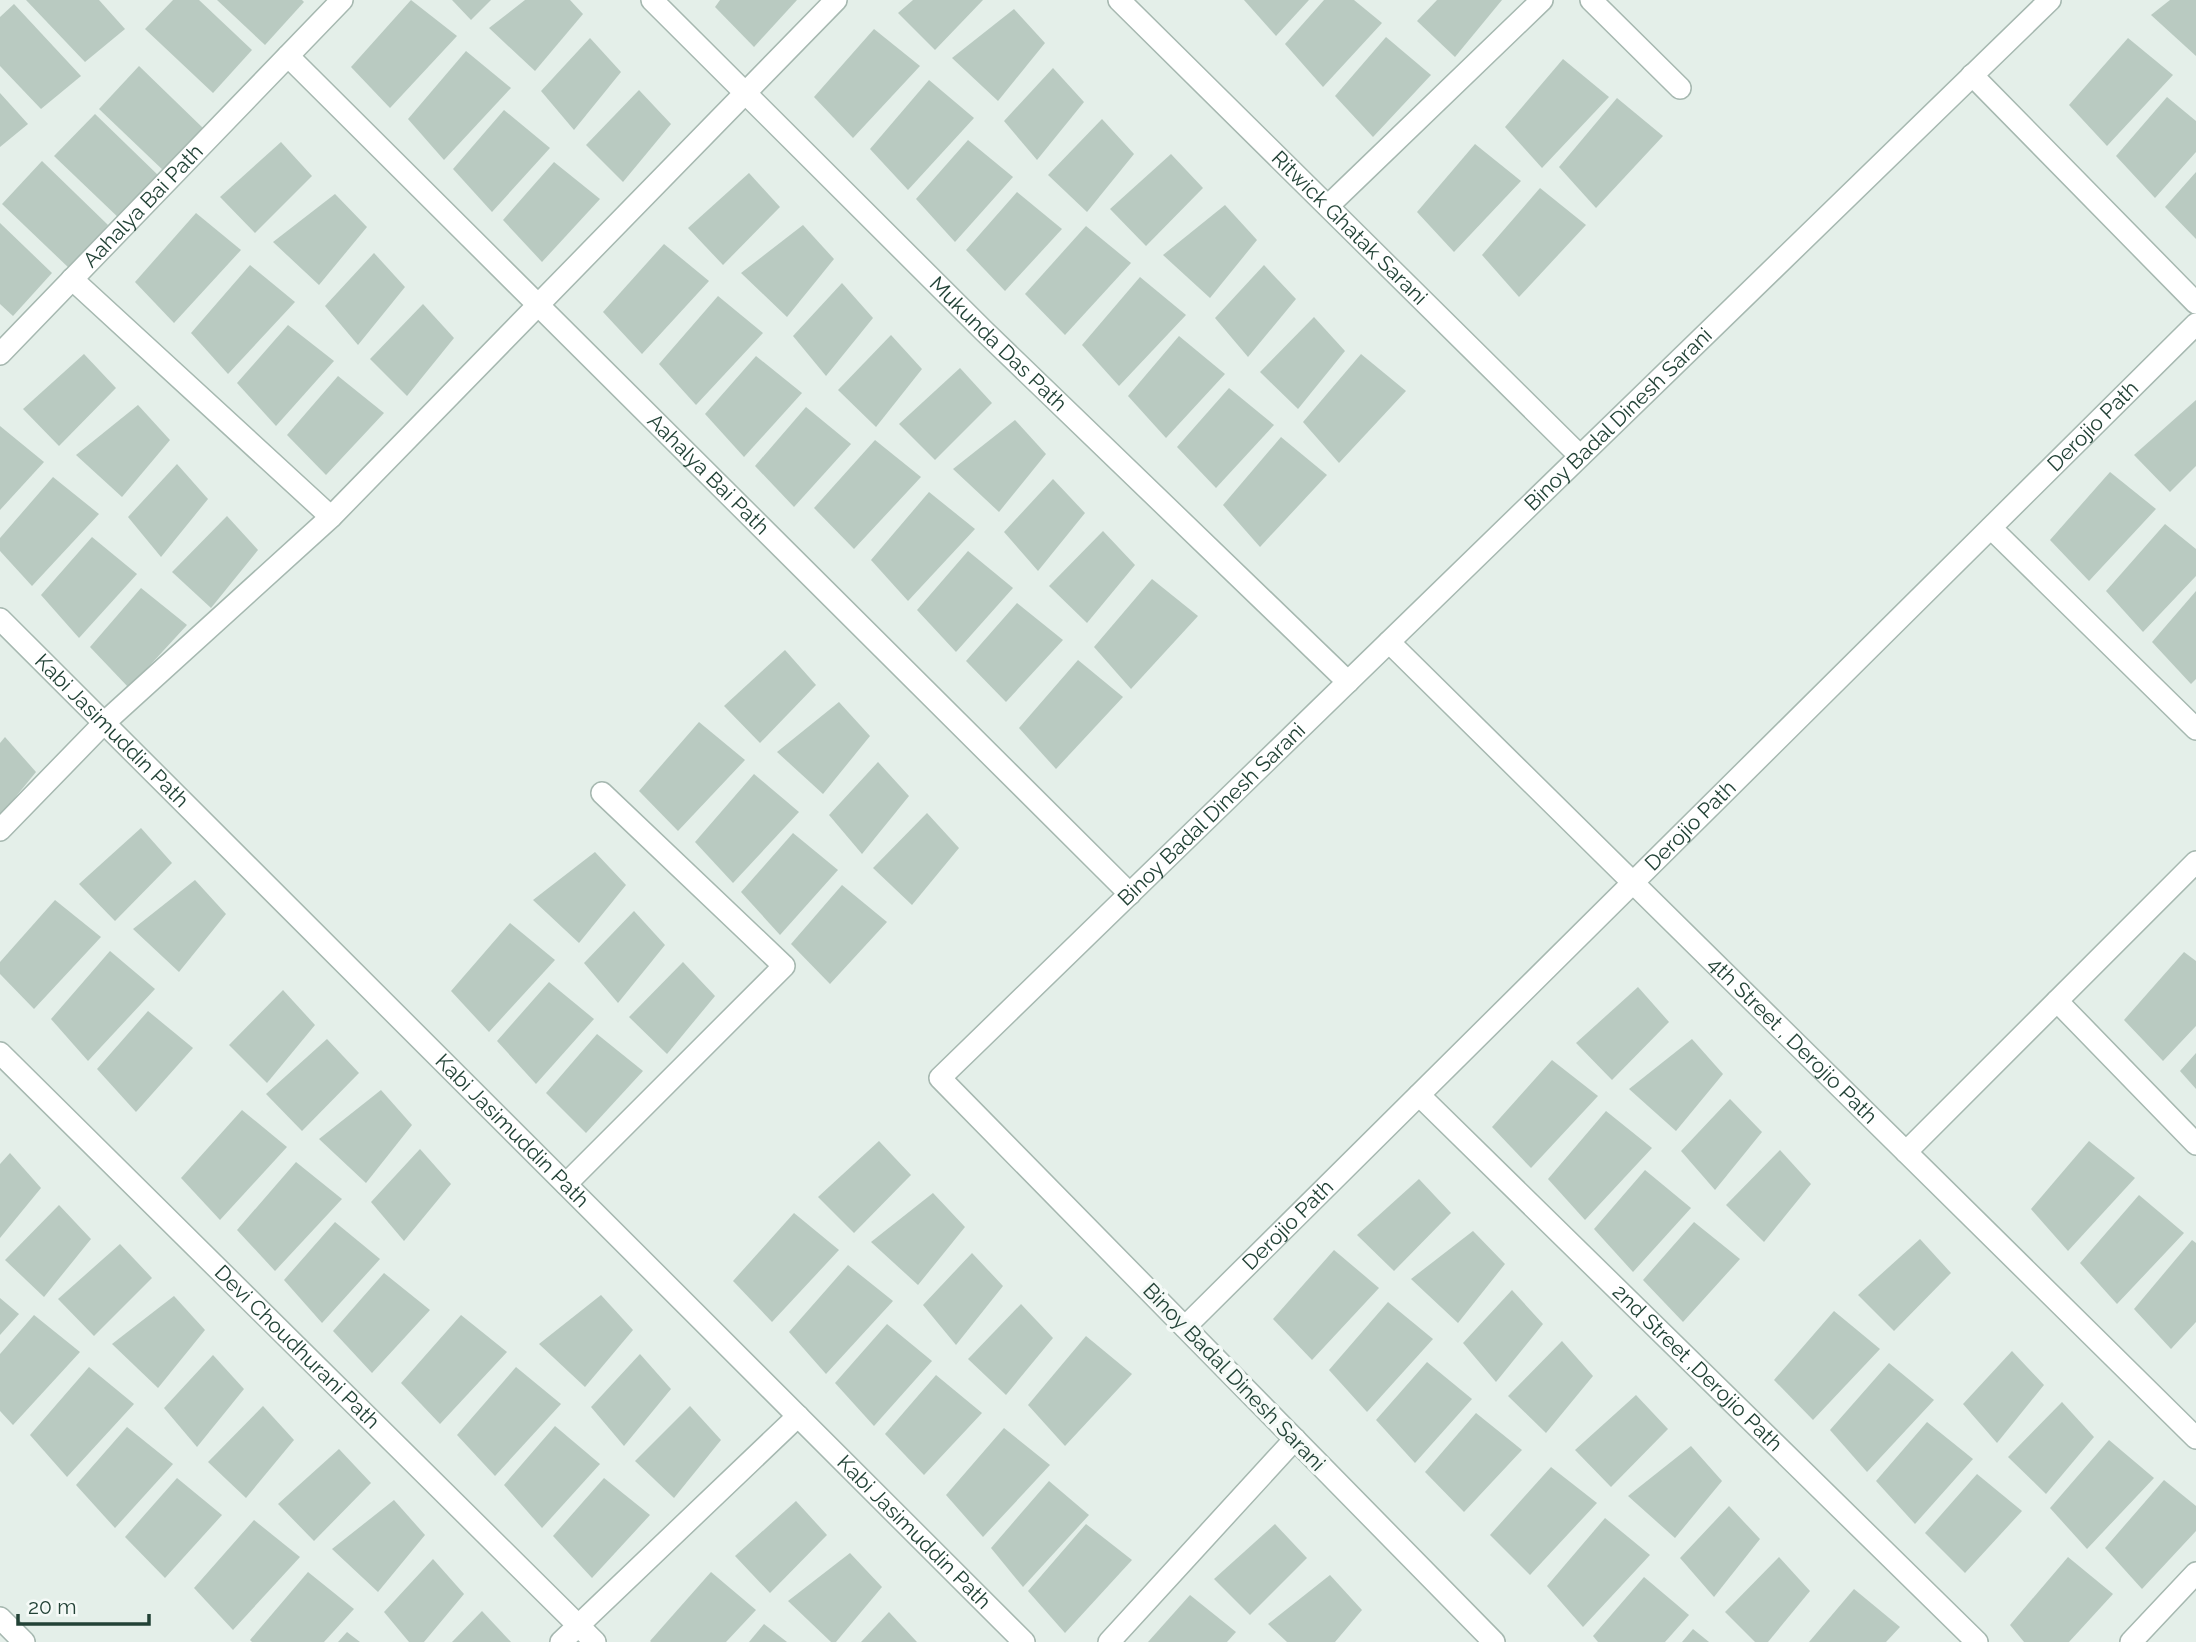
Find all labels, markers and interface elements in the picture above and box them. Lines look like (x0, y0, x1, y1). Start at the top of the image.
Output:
street label: Aahalya Bai Path (78, 139, 208, 272)
street label: Ritwick Ghatak Sarani (1267, 145, 1433, 310)
street label: Mukunda Das Path (925, 271, 1072, 416)
street label: Binoy Badal Dinesh Sarani (1519, 322, 1717, 515)
street label: Derojio Path (2042, 376, 2143, 476)
street label: Aahalya Bai Path (643, 408, 775, 540)
street label: Kabi Jasimuddin Path (30, 648, 194, 812)
street label: Binoy Badal Dinesh Sarani (1112, 717, 1310, 910)
street label: Derojio Path (1640, 775, 1741, 876)
street label: 4th Street , Derojio Path (1703, 951, 1883, 1129)
street label: Kabi Jasimuddin Path (430, 1048, 595, 1212)
street label: Derojio Path (1237, 1174, 1338, 1275)
street label: Devi Choudhurani Path (210, 1260, 385, 1434)
street label: Binoy Badal Dinesh Sarani (1138, 1278, 1331, 1476)
street label: 2nd Street ,Derojio Path (1608, 1279, 1788, 1456)
street label: Kabi Jasimuddin Path (832, 1450, 996, 1614)
scale bar (18, 1582, 149, 1626)
text: 20 m (28, 1594, 76, 1619)

